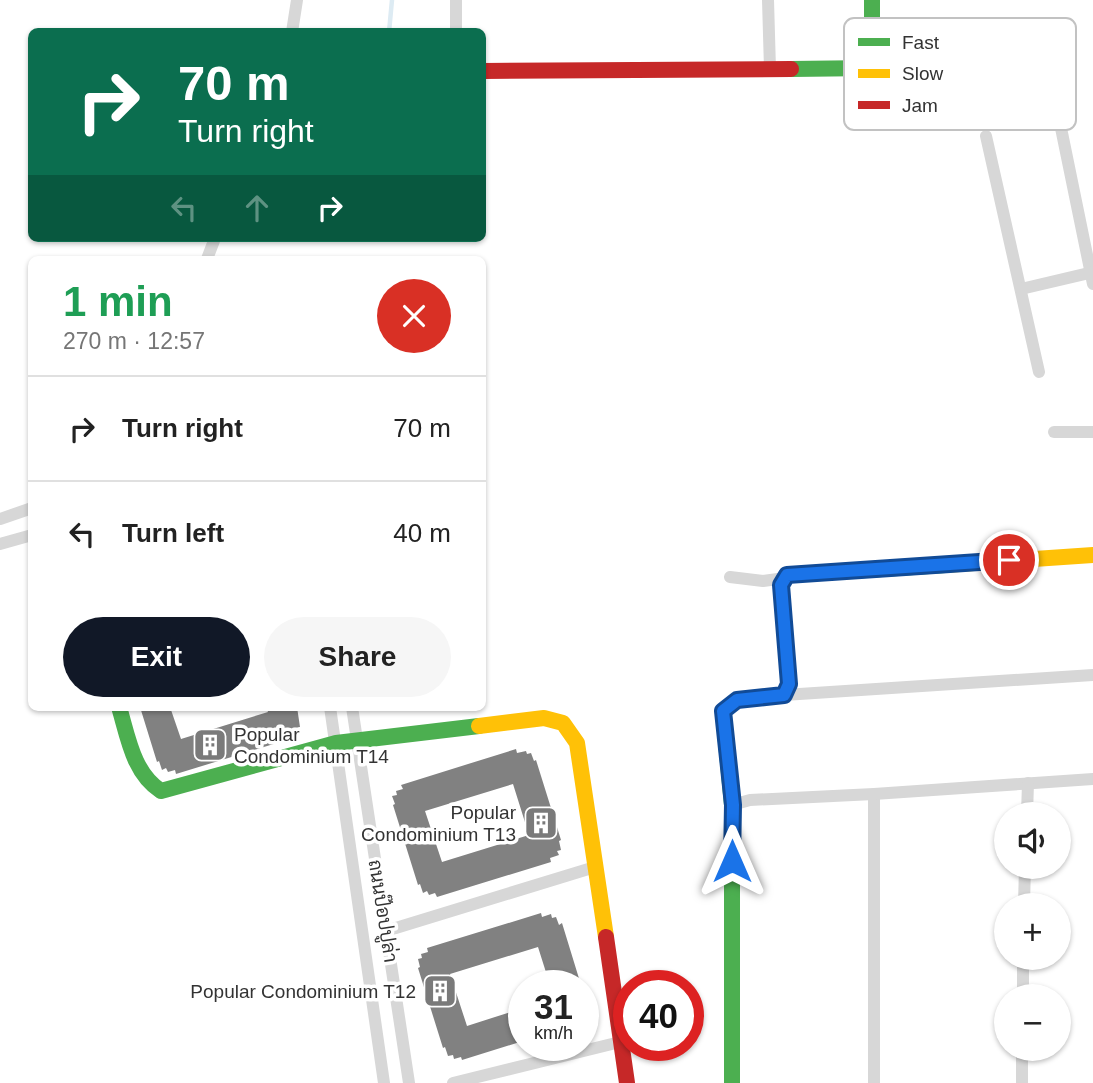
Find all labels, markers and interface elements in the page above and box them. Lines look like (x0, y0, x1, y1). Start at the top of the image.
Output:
legend (844, 18, 1076, 130)
text: Fast (902, 32, 940, 53)
icon: right (63, 56, 154, 147)
text: 70 m (178, 56, 290, 110)
text: Slow (902, 63, 943, 84)
text: Jam (902, 95, 938, 116)
text: Turn right (178, 113, 314, 149)
icon: left (165, 189, 203, 227)
icon: ahead (238, 189, 276, 227)
icon: right (311, 189, 349, 227)
text: 1 min (63, 278, 173, 325)
button: close (377, 279, 451, 353)
text: 270 m · 12:57 (63, 328, 205, 354)
icon: right (63, 410, 101, 448)
text: Turn right (122, 413, 243, 443)
text: 70 m (393, 413, 451, 443)
icon: left (63, 515, 101, 553)
text: Turn left (122, 518, 224, 548)
text: 40 m (393, 518, 451, 548)
pin (979, 530, 1039, 590)
icon: arrive (990, 541, 1028, 579)
button: Exit (63, 617, 250, 697)
button: Share (264, 617, 451, 697)
place label: Popular Condominium T14 (234, 724, 389, 767)
building icon: Popular Condominium T14 (191, 726, 229, 764)
place label: Popular Condominium T13 (361, 802, 517, 845)
map controls (994, 802, 1071, 1061)
button: sound (994, 802, 1071, 879)
building icon: Popular Condominium T13 (522, 804, 560, 842)
position arrow (695, 824, 769, 898)
street label: ถนนป๊อปปูล่า (362, 858, 403, 964)
button: + (994, 893, 1071, 970)
speed limit sign: 40 (613, 970, 704, 1061)
building icon: Popular Condominium T12 (421, 972, 459, 1010)
place label: Popular Condominium T12 (190, 981, 416, 1002)
button: − (994, 984, 1071, 1061)
text: 31 (534, 987, 573, 1026)
text: km/h (534, 1023, 573, 1043)

